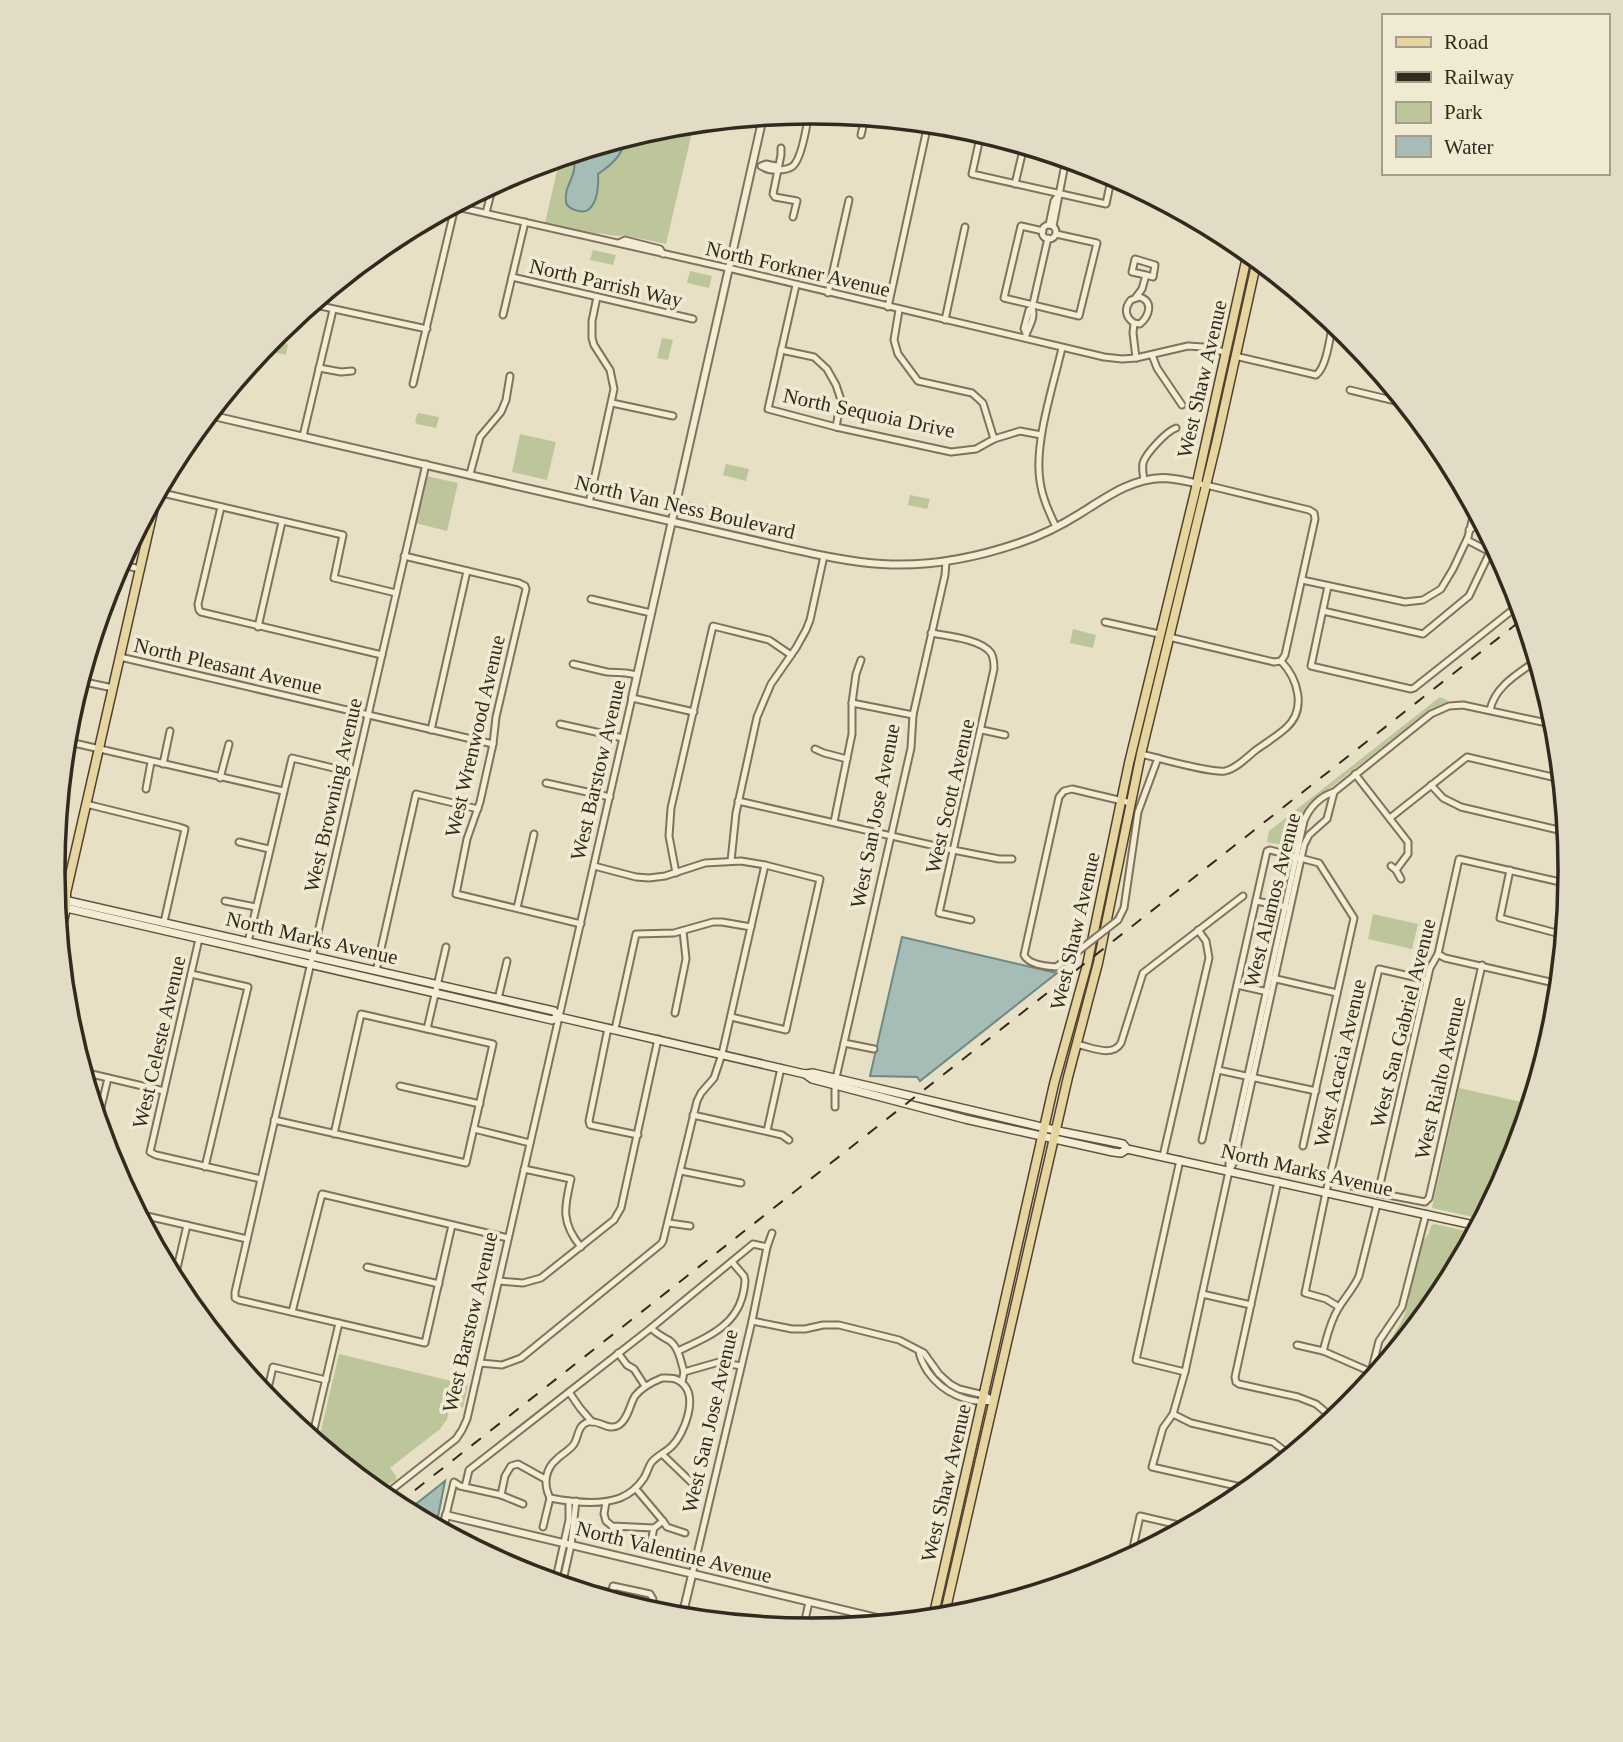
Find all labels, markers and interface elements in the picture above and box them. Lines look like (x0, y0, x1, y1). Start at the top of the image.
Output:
legend (1382, 14, 1609, 175)
text: Road (1444, 30, 1489, 54)
text: Railway (1444, 65, 1514, 89)
text: Park (1444, 100, 1483, 124)
text: Water (1444, 135, 1494, 159)
street label: North Forkner Avenue (703, 236, 893, 302)
street label: North Parrish Way (527, 254, 685, 312)
street label: West Shaw Avenue (1172, 298, 1232, 460)
street label: North Sequoia Drive (781, 383, 957, 443)
street label: North Van Ness Boulevard (573, 470, 798, 544)
street label: North Pleasant Avenue (132, 633, 324, 699)
street label: West Wrenwood Avenue (440, 633, 510, 839)
street label: West Barstow Avenue (566, 677, 630, 863)
street label: West Browning Avenue (299, 696, 367, 894)
street label: West Scott Avenue (921, 716, 979, 876)
street label: West San Jose Avenue (845, 722, 905, 910)
street label: West Alamos Avenue (1239, 810, 1305, 990)
street label: West Shaw Avenue (1045, 850, 1105, 1012)
street label: North Marks Avenue (224, 907, 400, 969)
street label: West San Gabriel Avenue (1365, 916, 1441, 1130)
street label: West Celeste Avenue (127, 953, 191, 1131)
street label: West Acacia Avenue (1309, 977, 1371, 1149)
street label: West Rialto Avenue (1410, 994, 1470, 1162)
street label: North Marks Avenue (1219, 1139, 1395, 1201)
street label: West Barstow Avenue (438, 1229, 502, 1415)
street label: West San Jose Avenue (677, 1327, 743, 1515)
street label: West Shaw Avenue (916, 1402, 976, 1564)
street label: North Valentine Avenue (574, 1516, 774, 1588)

